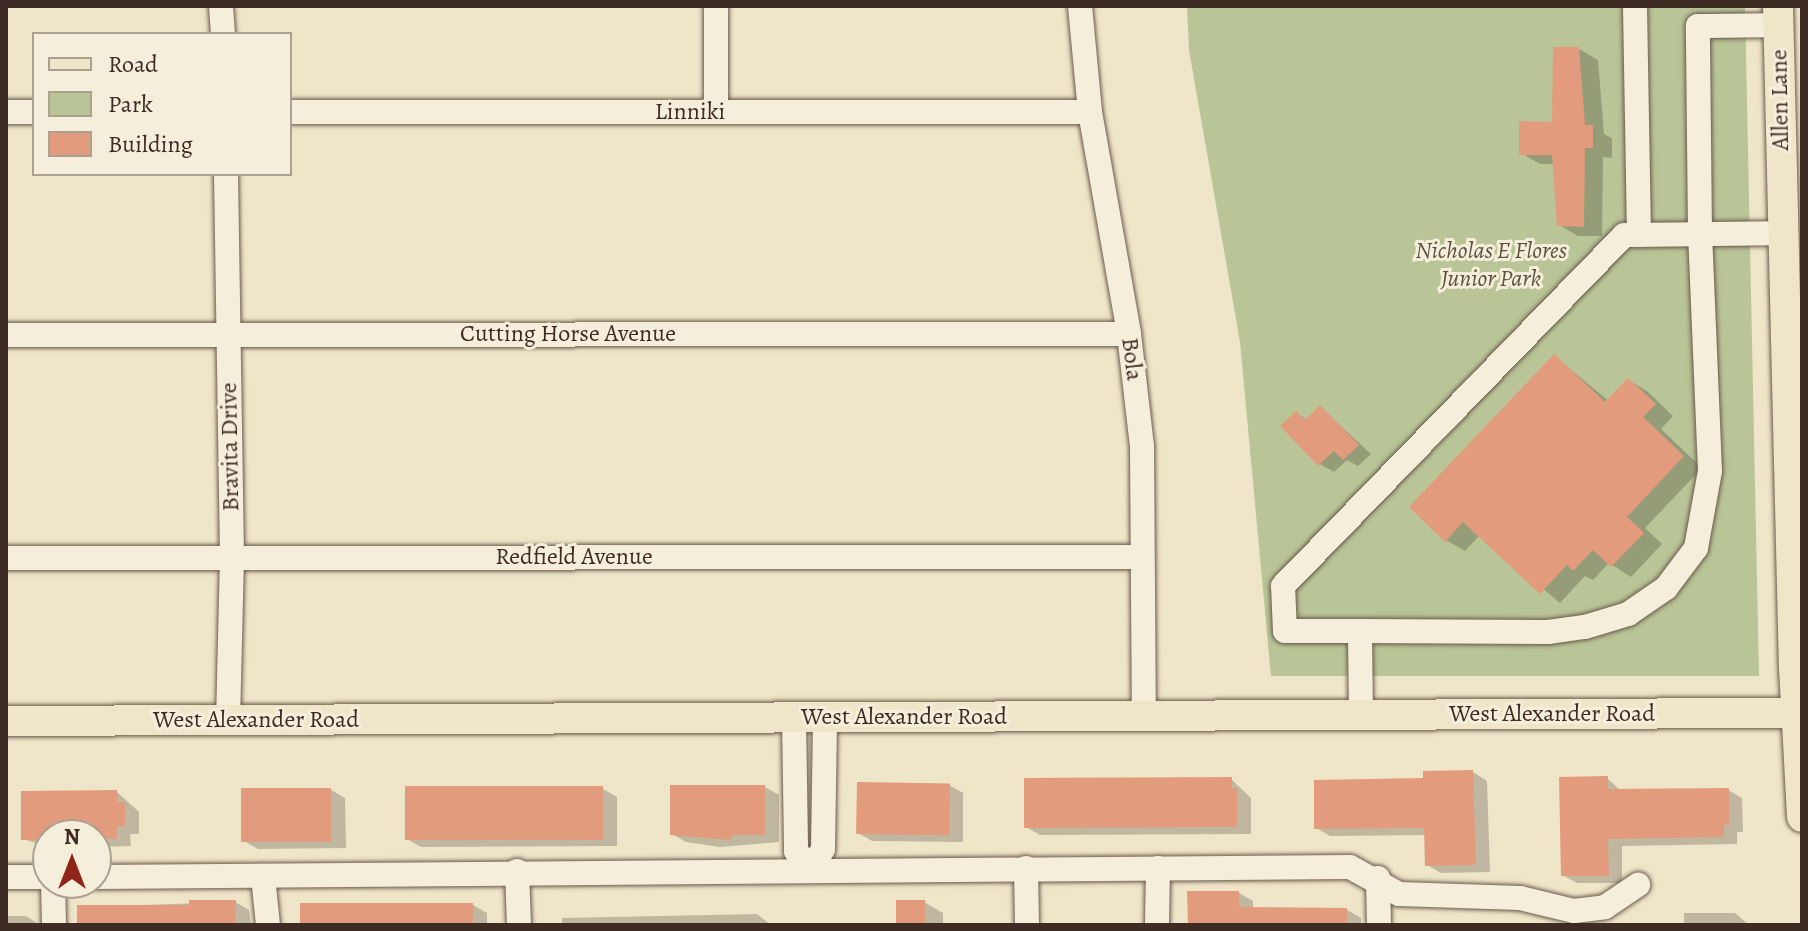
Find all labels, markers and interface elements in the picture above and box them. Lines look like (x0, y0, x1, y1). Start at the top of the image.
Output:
legend (32, 32, 292, 176)
text: Road (108, 48, 158, 80)
street label: Allen Lane (1765, 49, 1795, 151)
text: Park (108, 88, 153, 120)
street label: Linniki (655, 98, 725, 126)
text: Building (108, 128, 193, 160)
park label: Nicholas E Flores Junior Park (1415, 237, 1567, 293)
street label: Cutting Horse Avenue (460, 320, 676, 348)
street label: Bola (1115, 336, 1149, 382)
street label: Bravita Drive (214, 382, 246, 512)
street label: Redfield Avenue (495, 543, 653, 571)
street label: West Alexander Road (1449, 700, 1655, 728)
street label: West Alexander Road (801, 703, 1007, 731)
street label: West Alexander Road (153, 706, 359, 734)
north arrow (32, 819, 112, 899)
text: N (64, 822, 80, 852)

